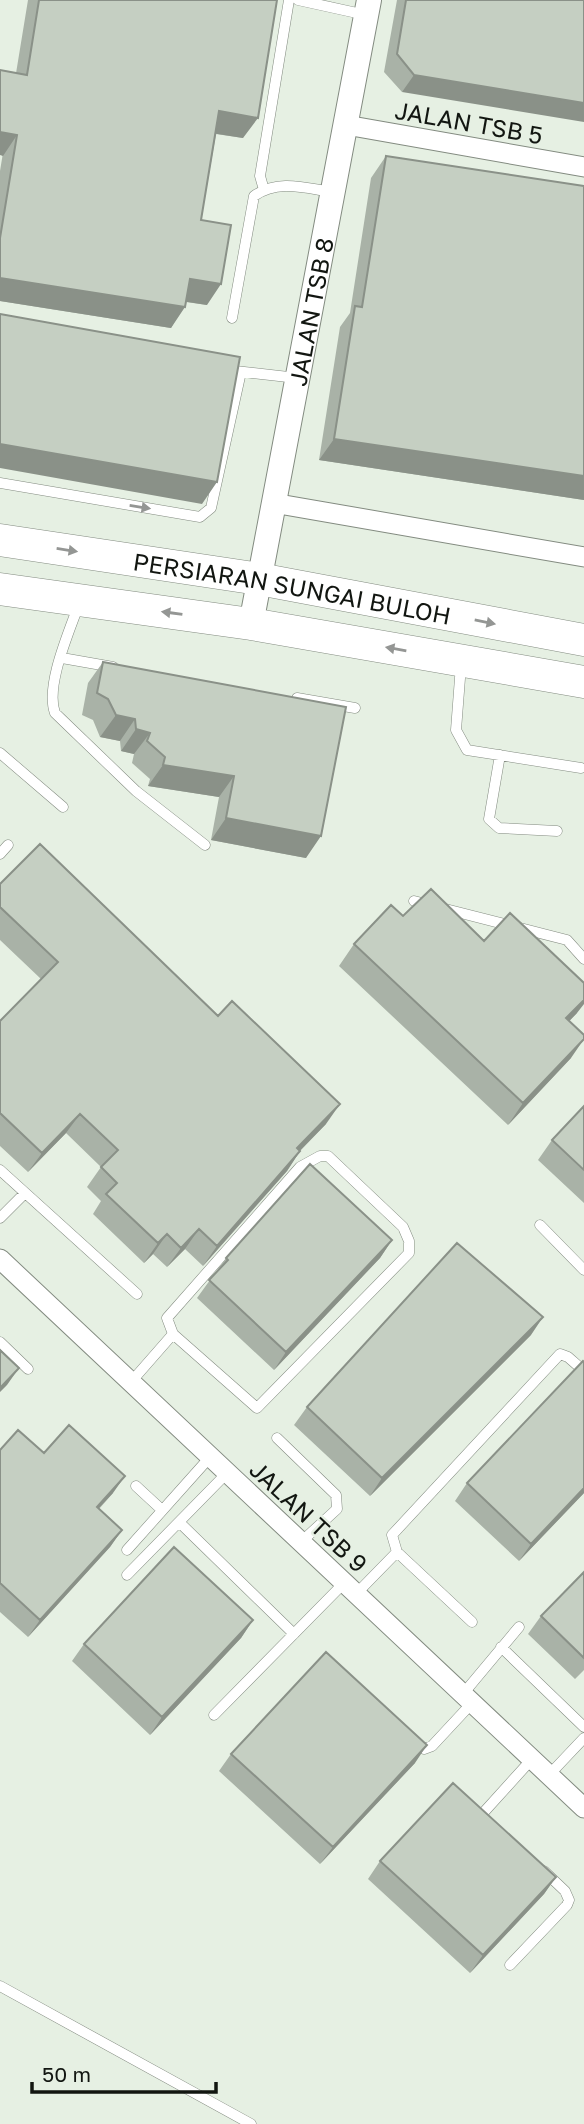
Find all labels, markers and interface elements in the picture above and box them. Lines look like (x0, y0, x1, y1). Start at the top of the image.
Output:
street label: JALAN TSB 5 (393, 95, 545, 149)
street label: JALAN TSB 8 (282, 235, 338, 388)
one-way arrow (129, 502, 151, 513)
one-way arrow (57, 545, 79, 556)
street label: PERSIARAN SUNGAI BULOH (131, 546, 453, 629)
one-way arrow (160, 607, 182, 618)
one-way arrow (474, 617, 496, 628)
one-way arrow (385, 643, 407, 654)
street label: JALAN TSB 9 (244, 1454, 374, 1578)
scale bar (32, 2050, 215, 2094)
text: 50 m (42, 2061, 91, 2087)

